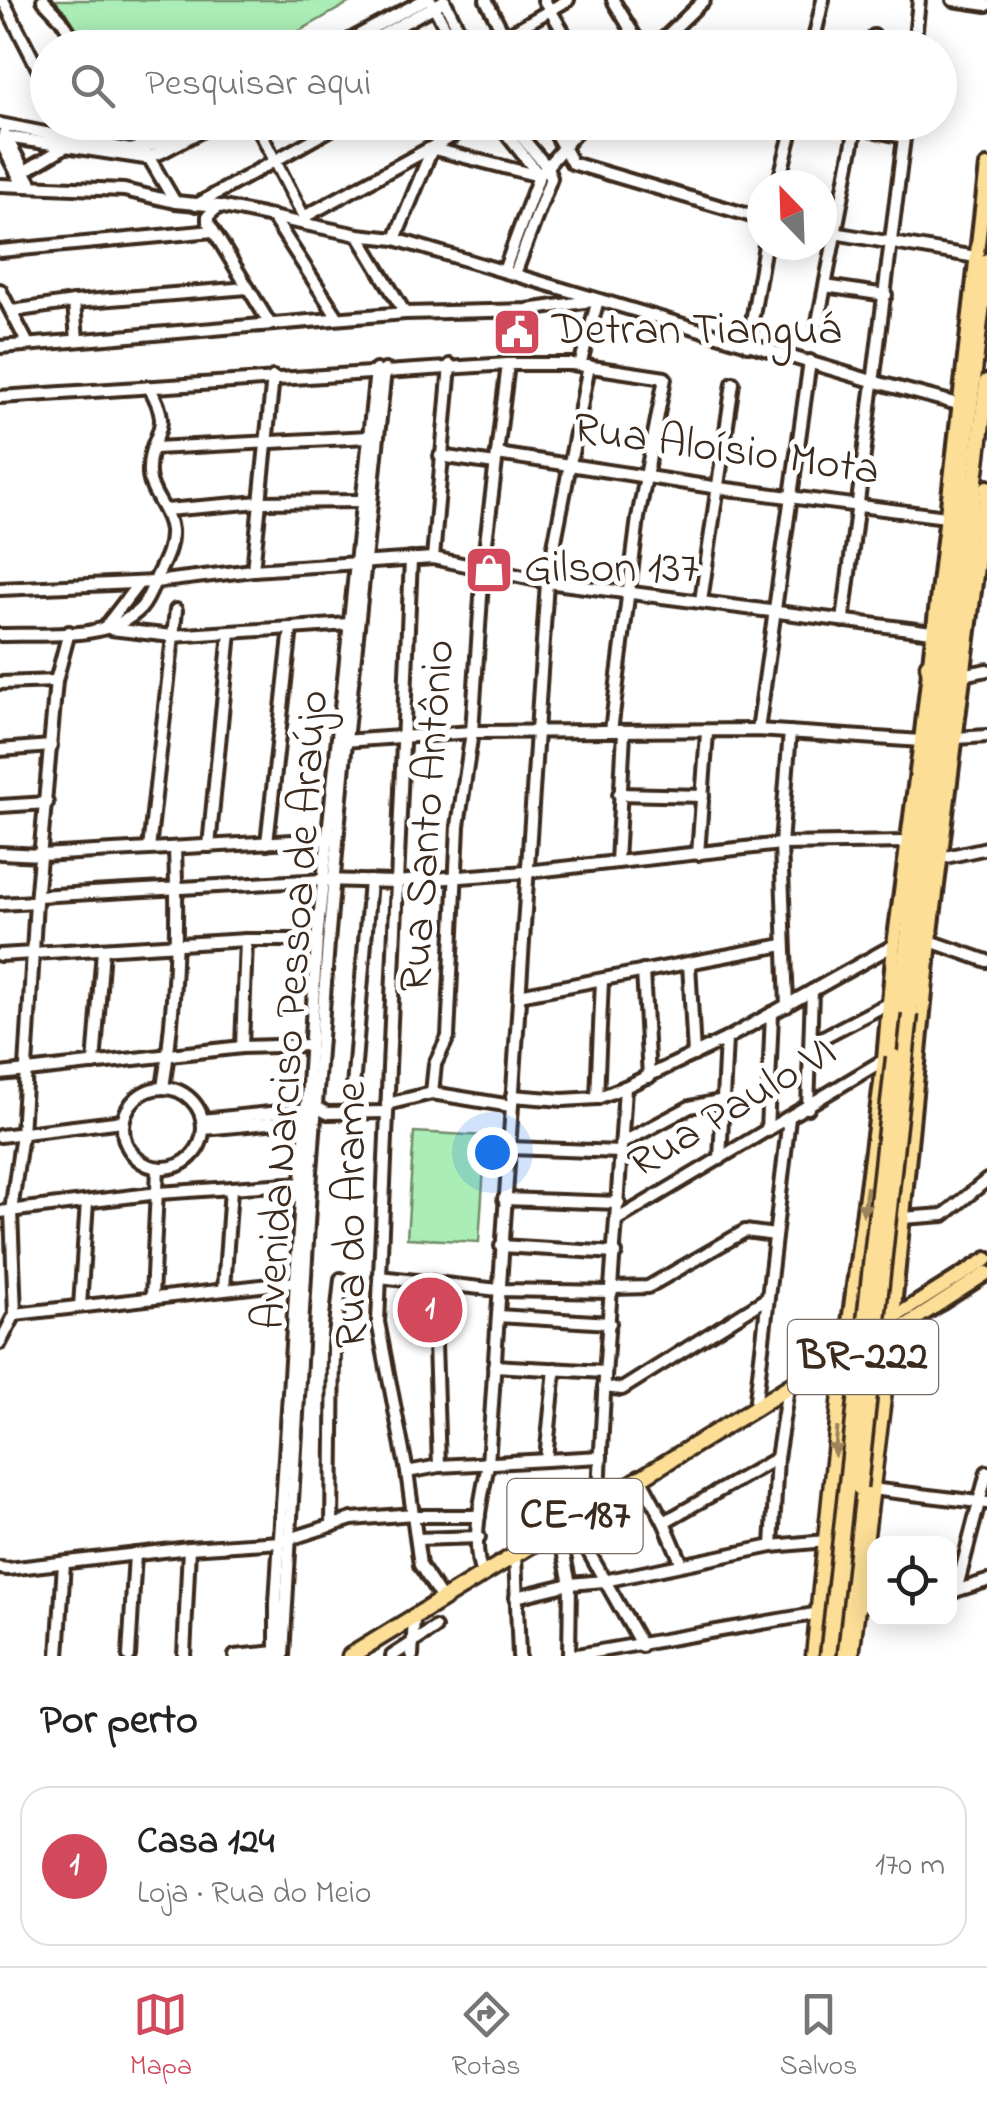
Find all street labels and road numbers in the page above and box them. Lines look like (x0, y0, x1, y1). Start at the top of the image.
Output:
street label: Rua Aloísio Mota (569, 397, 883, 505)
street label: Rua Santo Antônio (384, 637, 474, 995)
street label: Avenida Narciso Pessoa de Araújo (238, 688, 348, 1332)
street label: Rua Paulo VI (616, 1021, 850, 1197)
street label: Rua do Arame (320, 1081, 386, 1349)
road number: BR-222 (788, 1320, 938, 1394)
road number: CE-187 (508, 1479, 642, 1553)

